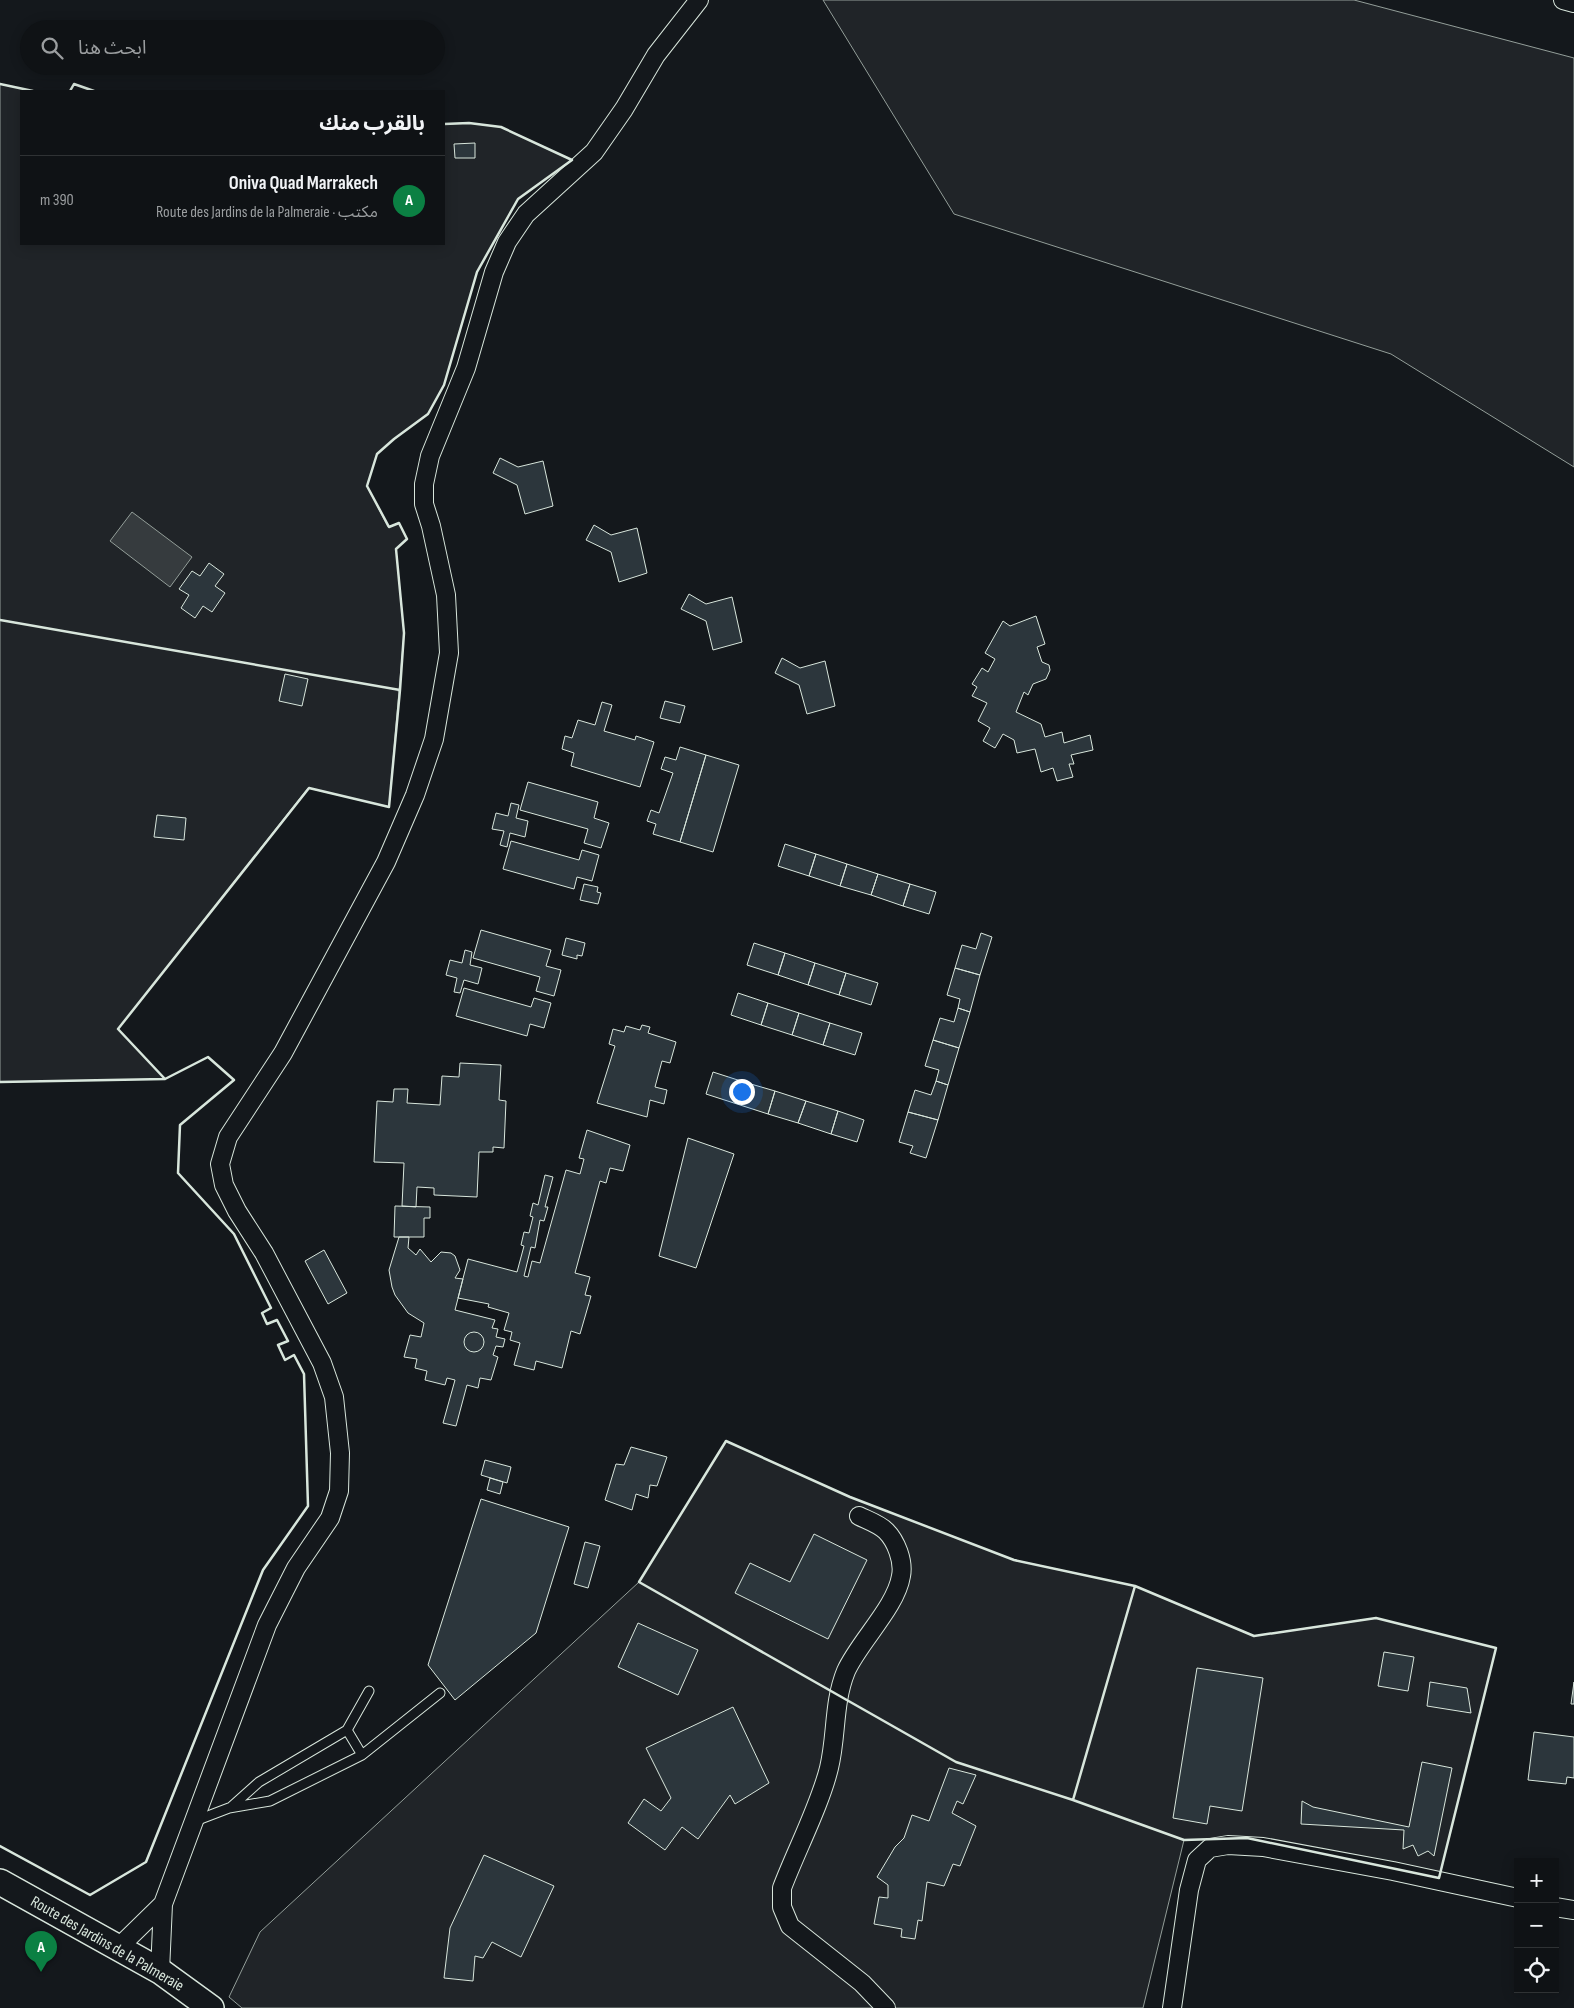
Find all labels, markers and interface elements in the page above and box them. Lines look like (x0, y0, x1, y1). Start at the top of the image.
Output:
search box (20, 20, 445, 75)
icon: search (38, 34, 66, 62)
text: ابحث هنا (78, 37, 146, 60)
text: بالقرب منك (319, 111, 425, 136)
text: Oniva Quad Marrakech (229, 172, 378, 195)
text: 390 m (40, 191, 74, 210)
text: A (405, 191, 413, 210)
text: مكتب · Route des Jardins de la Palmeraie (156, 203, 378, 222)
your location (729, 1079, 755, 1105)
map controls (1514, 1858, 1559, 1993)
button: + (1514, 1858, 1559, 1903)
street label: Route des Jardins de la Palmeraie (27, 1892, 187, 1996)
button: − (1514, 1903, 1559, 1948)
pin: A (25, 1931, 57, 1972)
button: locate (1514, 1948, 1559, 1993)

